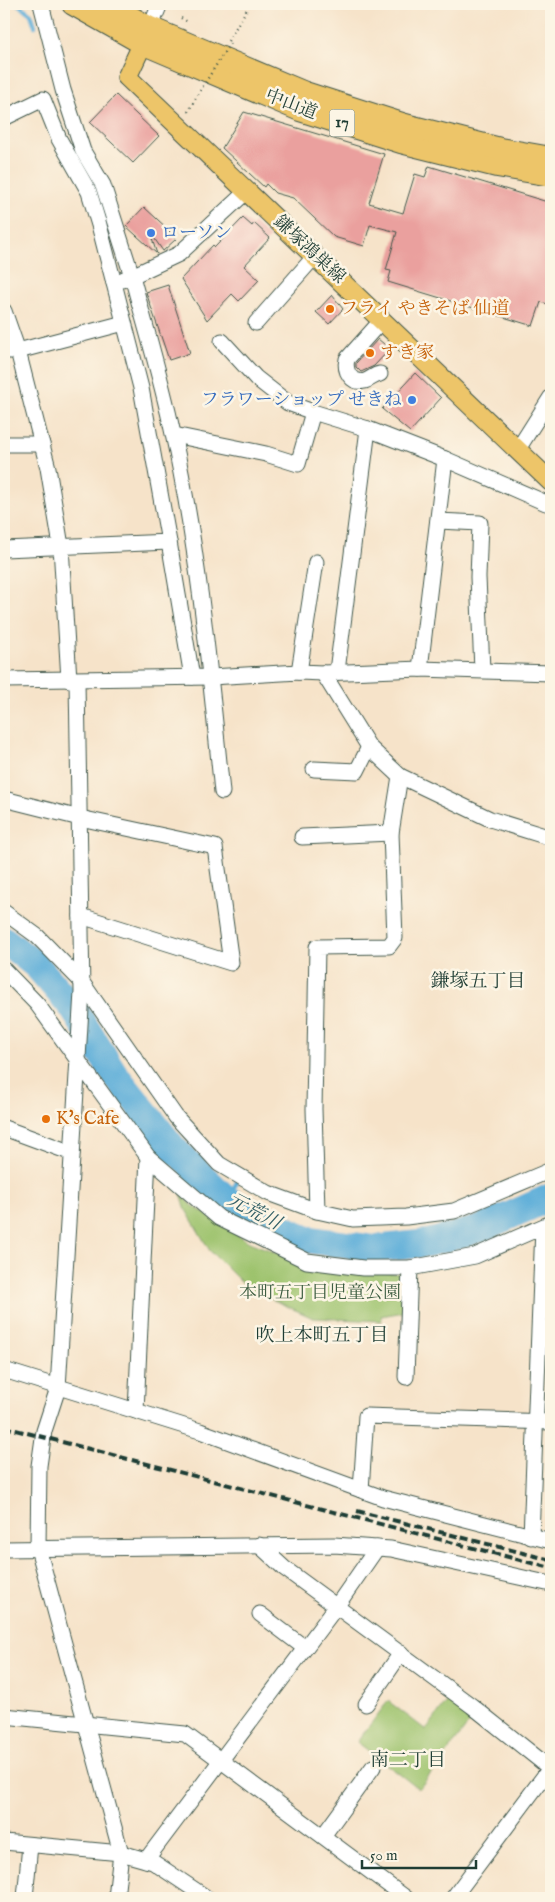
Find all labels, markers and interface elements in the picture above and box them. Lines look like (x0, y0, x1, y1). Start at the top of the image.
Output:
street label: 中山道 (262, 85, 320, 125)
road number: 17 (330, 110, 354, 136)
street label: 鎌塚鴻巣線 (268, 211, 350, 289)
place label: ローソン (161, 222, 232, 245)
marker: ローソン (145, 227, 157, 239)
place label: フライ やきそば 仙道 (340, 298, 509, 321)
marker: フライ やきそば 仙道 (324, 303, 336, 315)
place label: すき家 (380, 342, 434, 365)
marker: すき家 (364, 347, 376, 359)
place label: フラワーショップ せきね (201, 389, 402, 412)
marker: フラワーショップ せきね (406, 394, 418, 406)
district label: 鎌塚五丁目 (430, 970, 526, 994)
place label: K's Cafe (56, 1108, 119, 1131)
marker: K's Cafe (40, 1113, 52, 1125)
water label: 元荒川 (223, 1188, 287, 1237)
park label: 本町五丁目児童公園 (239, 1282, 401, 1305)
district label: 吹上本町五丁目 (255, 1324, 389, 1348)
district label: 南二丁目 (370, 1749, 446, 1773)
scale bar (362, 1837, 476, 1869)
text: 50 m (370, 1846, 398, 1865)

